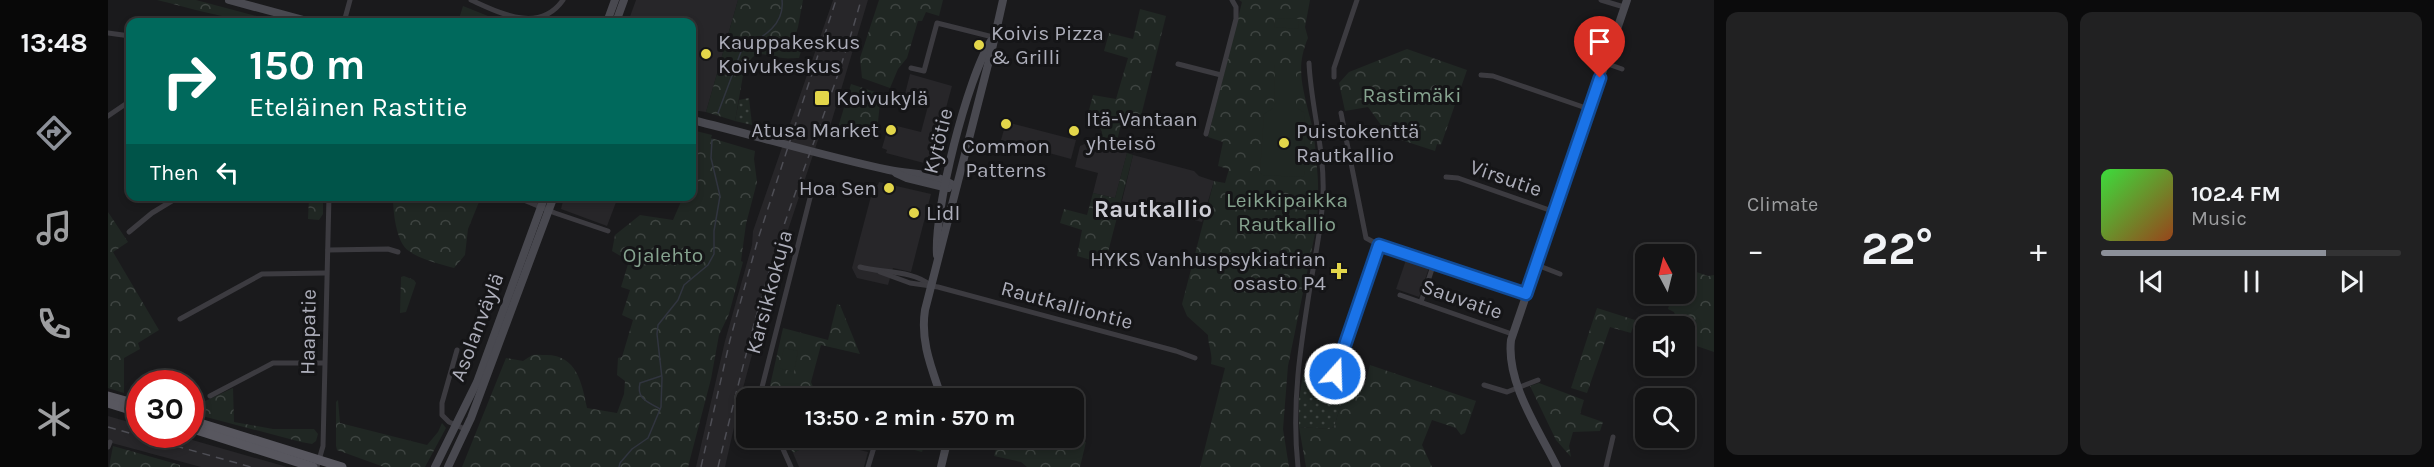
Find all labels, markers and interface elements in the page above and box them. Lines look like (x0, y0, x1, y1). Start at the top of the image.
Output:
pin (1574, 16, 1625, 78)
place label: Koivis Pizza & Grilli (991, 21, 1104, 69)
icon: arrive (1583, 25, 1616, 58)
text: 13:48 (20, 27, 88, 59)
place label: Kauppakeskus Koivukeskus (718, 30, 860, 78)
marker: Koivis Pizza & Grilli (972, 38, 986, 52)
text: 150 m (249, 40, 365, 90)
icon: right (150, 42, 228, 120)
marker: Kauppakeskus Koivukeskus (699, 47, 713, 61)
park label: Rastimäki (1363, 83, 1461, 107)
place label: Koivukylä (836, 86, 928, 110)
marker: Koivukylä (813, 89, 831, 107)
text: Eteläinen Rastitie (249, 91, 467, 123)
street label: Kytötie (918, 106, 958, 176)
place label: Itä-Vantaan yhteisö (1085, 107, 1198, 155)
icon: directions (33, 112, 75, 154)
marker: Common Patterns (999, 117, 1013, 131)
place label: Atusa Market (751, 118, 879, 142)
place label: Puistokenttä Rautkallio (1296, 119, 1420, 167)
marker: Atusa Market (884, 123, 898, 137)
marker: Itä-Vantaan yhteisö (1067, 124, 1081, 138)
place label: Common Patterns (962, 134, 1050, 182)
marker: Puistokenttä Rautkallio (1277, 136, 1291, 150)
street label: Virsutie (1467, 155, 1545, 201)
icon: left (211, 156, 244, 189)
text: Then (150, 160, 199, 186)
place label: Hoa Sen (799, 176, 877, 200)
marker: Hoa Sen (882, 181, 896, 195)
text: 102.4 FM (2191, 181, 2281, 207)
park label: Leikkipaikka Rautkallio (1226, 188, 1348, 236)
text: Climate (1747, 193, 1818, 216)
district label: Rautkallio (1094, 195, 1212, 223)
place label: Lidl (926, 201, 960, 225)
marker: Lidl (907, 206, 921, 220)
icon: music (33, 207, 75, 249)
text: Music (2191, 207, 2247, 230)
text: 22° (1861, 223, 1933, 275)
street label: Karsikkokuja (741, 228, 797, 356)
text: − (1747, 231, 1764, 269)
text: + (2030, 231, 2047, 269)
park label: Ojalehto (623, 243, 703, 267)
north arrow (1635, 244, 1695, 304)
map controls (1635, 244, 1695, 448)
place label: HYKS Vanhuspsykiatrian osasto P4 (1090, 247, 1326, 295)
marker: HYKS Vanhuspsykiatrian osasto P4 (1330, 262, 1348, 280)
icon: previous (2135, 265, 2168, 298)
icon: pause (2235, 265, 2268, 298)
icon: next (2335, 265, 2368, 298)
street label: Asolanväylä (445, 269, 509, 385)
street label: Sauvatie (1418, 274, 1506, 324)
street label: Rautkalliontie (998, 276, 1136, 334)
street label: Haapatie (295, 289, 321, 375)
icon: phone (33, 303, 75, 345)
button: sound (1635, 316, 1695, 376)
position arrow (1303, 342, 1367, 406)
speed limit sign: 30 (126, 370, 204, 448)
button: search (1635, 388, 1695, 448)
icon: climate (33, 398, 75, 440)
text: 13:50 · 2 min · 570 m (805, 405, 1015, 431)

